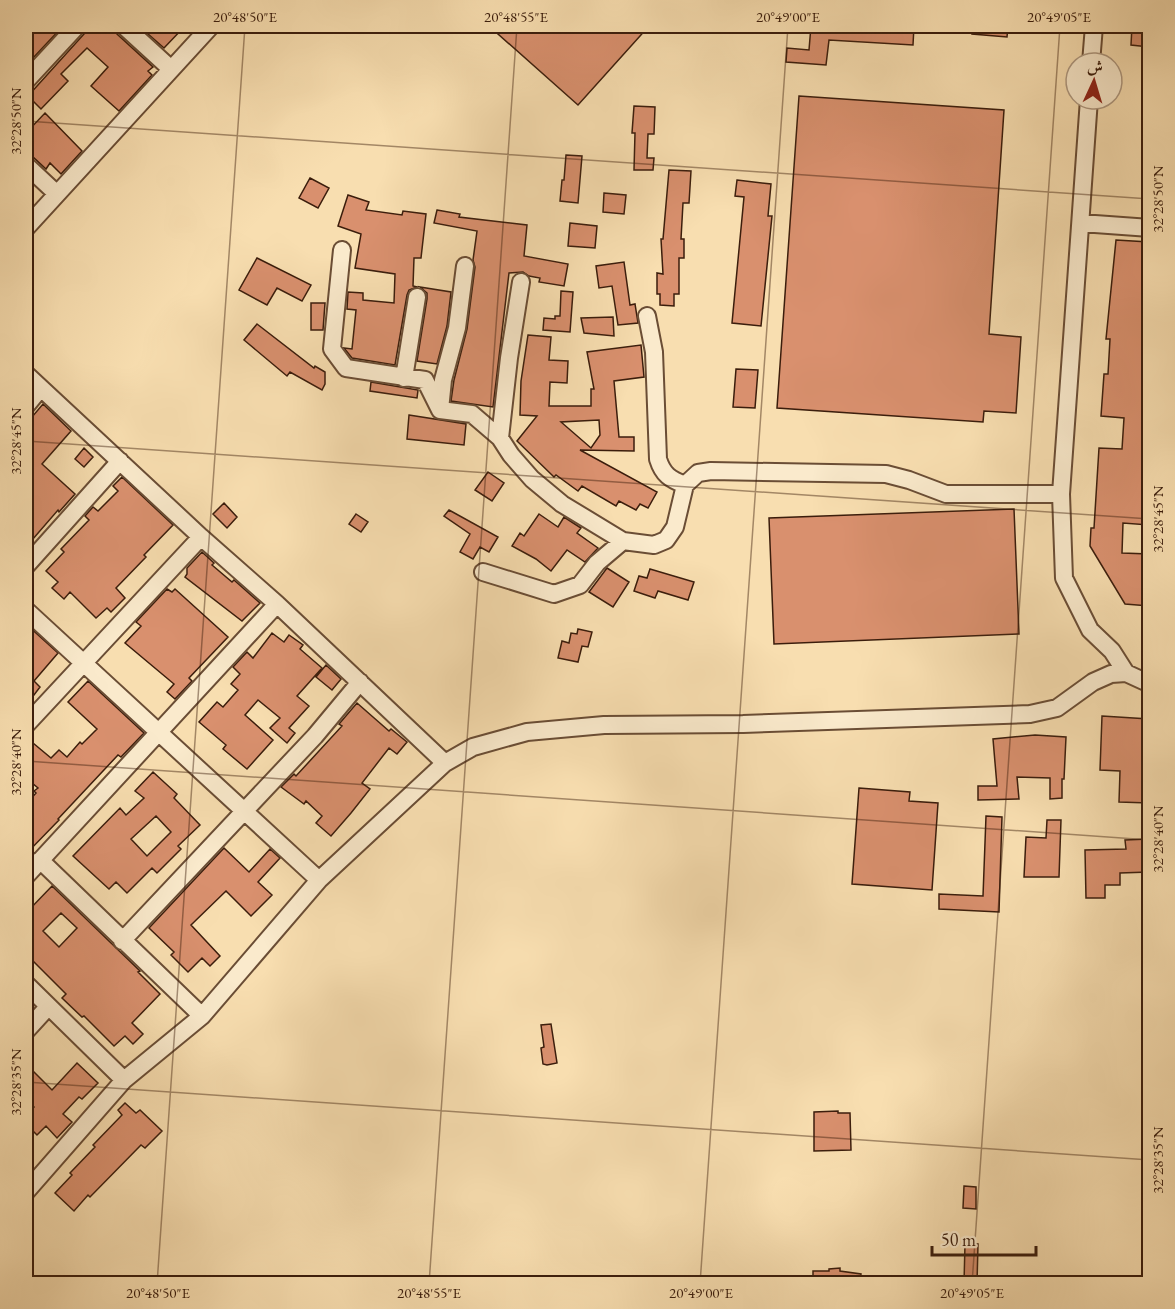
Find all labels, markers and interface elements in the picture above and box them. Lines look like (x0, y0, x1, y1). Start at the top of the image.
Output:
text: 20°48'50"E (213, 7, 278, 26)
text: 20°48'55"E (484, 7, 549, 26)
text: 20°49'00"E (756, 7, 821, 26)
text: 20°49'05"E (1027, 7, 1092, 26)
north arrow (1064, 51, 1124, 111)
text: ش (1086, 56, 1104, 78)
text: 32°28'50"N (6, 87, 25, 155)
text: 32°28'50"N (1148, 165, 1167, 233)
text: 32°28'45"N (6, 407, 25, 475)
text: 32°28'45"N (1148, 485, 1167, 553)
text: 32°28'40"N (6, 728, 25, 796)
text: 32°28'40"N (1148, 805, 1167, 873)
text: 32°28'35"N (6, 1048, 25, 1116)
text: 32°28'35"N (1148, 1126, 1167, 1194)
scale bar (932, 1219, 1036, 1257)
text: 50 m (941, 1228, 976, 1251)
text: 20°48'50"E (126, 1283, 191, 1302)
text: 20°48'55"E (397, 1283, 462, 1302)
text: 20°49'00"E (669, 1283, 734, 1302)
text: 20°49'05"E (940, 1283, 1005, 1302)

